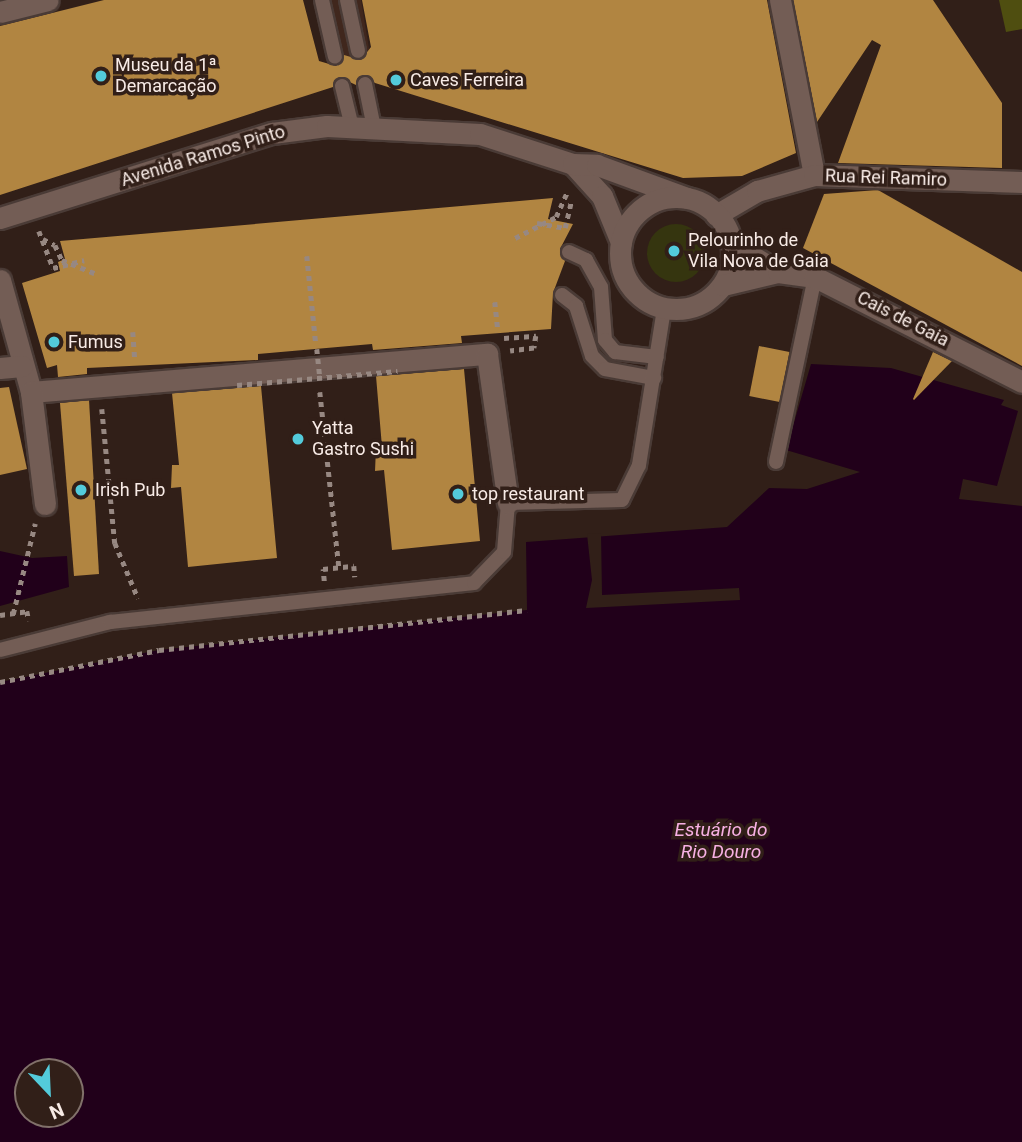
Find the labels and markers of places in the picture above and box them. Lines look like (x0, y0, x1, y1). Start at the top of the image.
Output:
place label: Museu da 1ª Demarcação (115, 55, 217, 98)
marker: Museu da 1ª Demarcação (93, 68, 109, 84)
place label: Caves Ferreira (410, 69, 524, 91)
marker: Caves Ferreira (388, 72, 404, 88)
place label: Pelourinho de Vila Nova de Gaia (688, 230, 829, 272)
marker: Pelourinho de Vila Nova de Gaia (666, 243, 682, 259)
place label: Fumus (68, 331, 123, 353)
marker: Fumus (46, 334, 62, 350)
place label: Yatta Gastro Sushi (312, 418, 414, 460)
marker: Yatta Gastro Sushi (290, 431, 306, 447)
place label: Irish Pub (95, 479, 165, 501)
marker: Irish Pub (73, 482, 89, 498)
place label: top restaurant (472, 483, 584, 505)
marker: top restaurant (450, 486, 466, 502)

